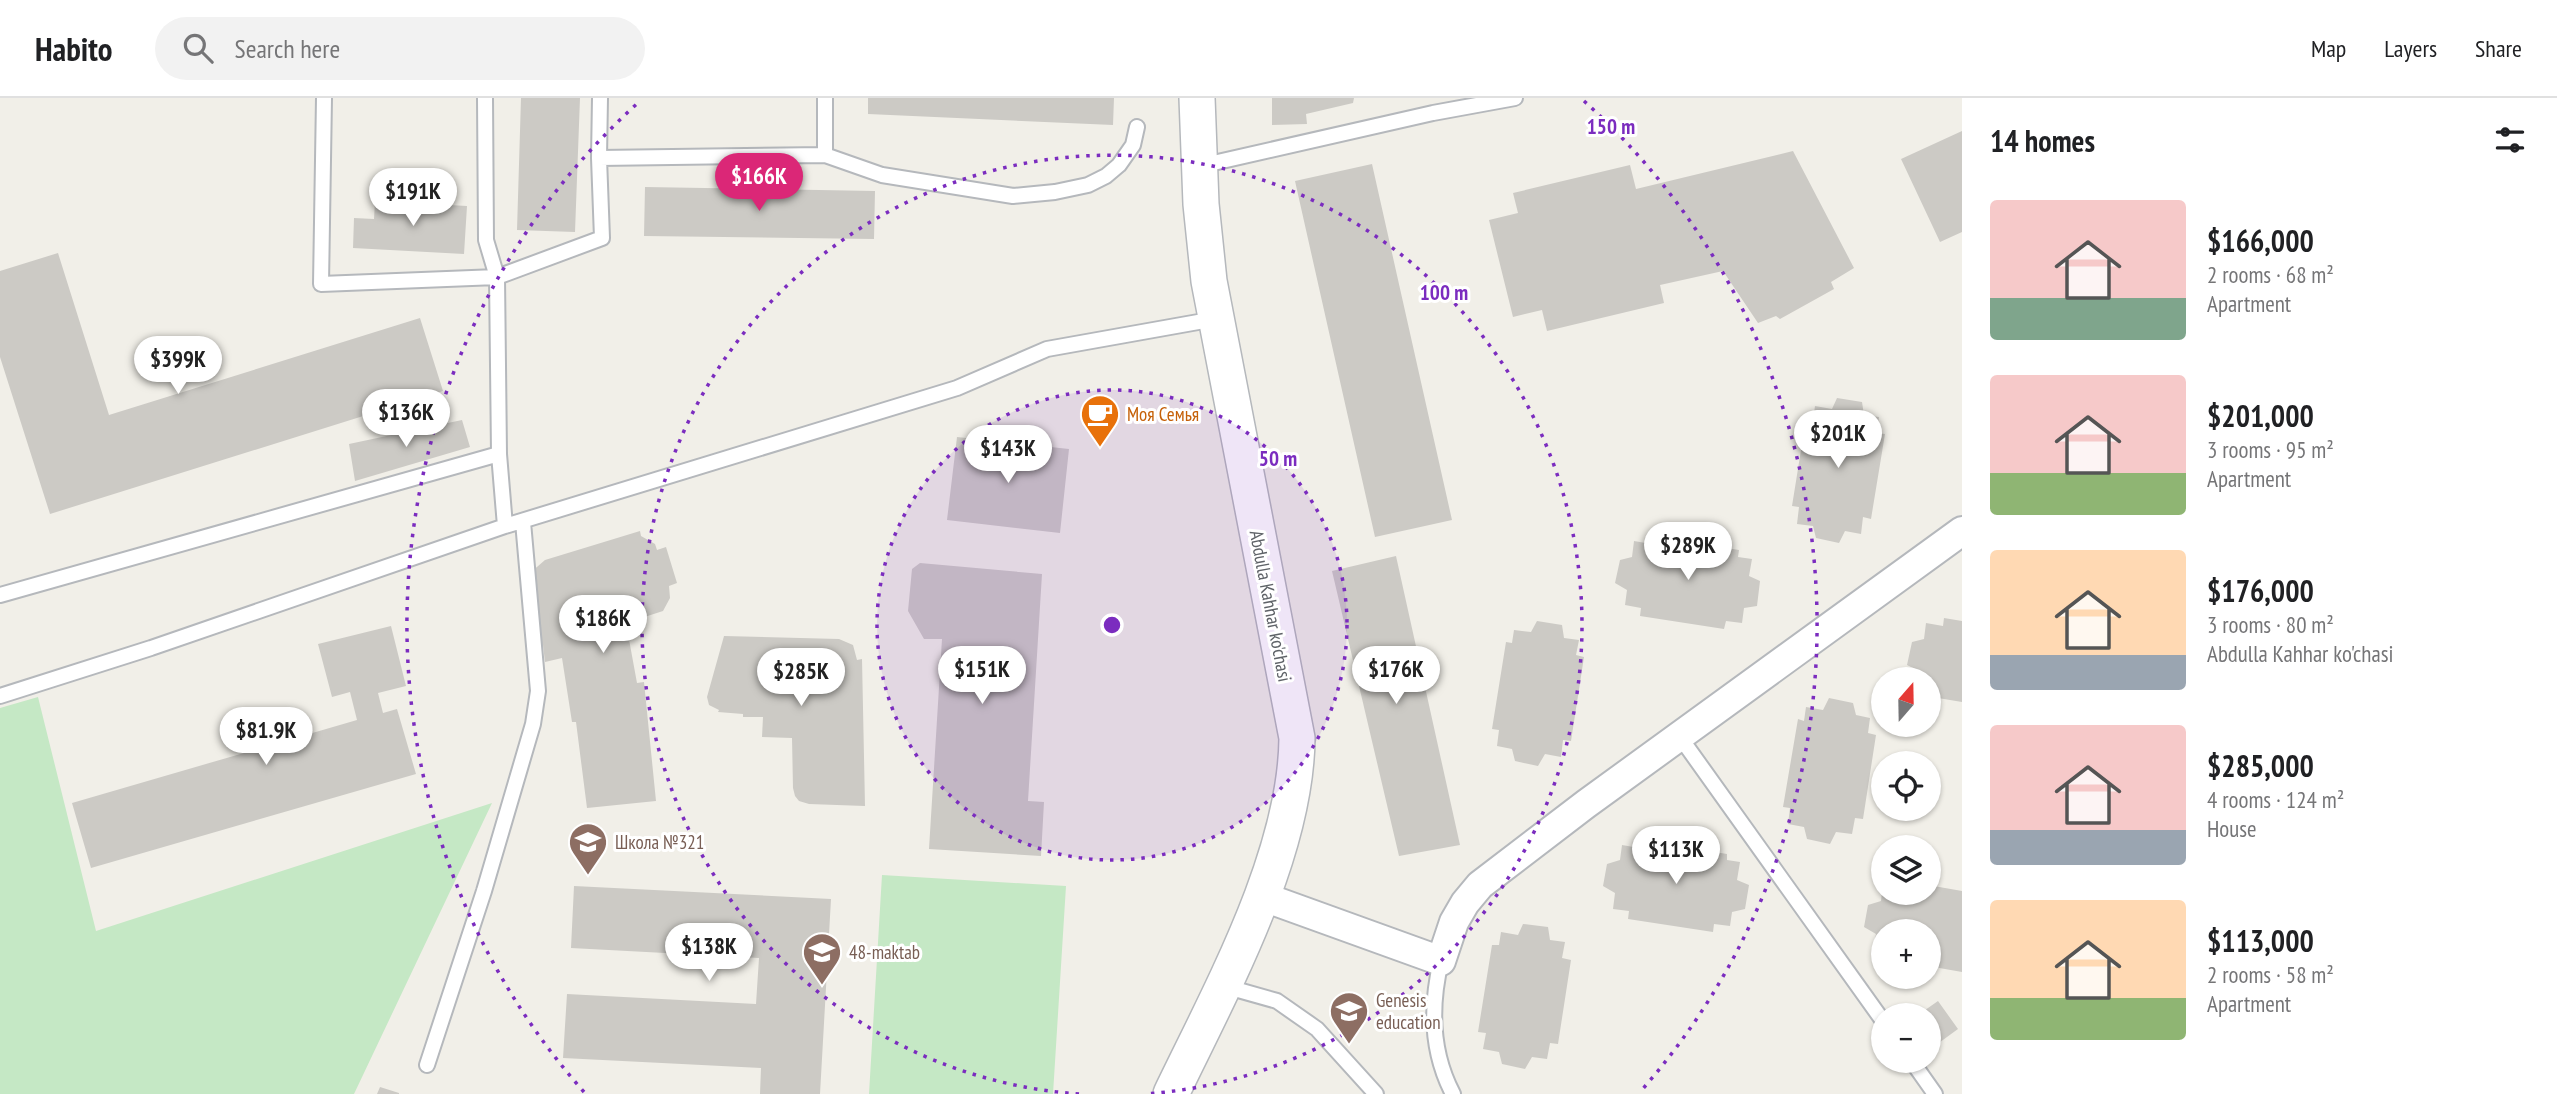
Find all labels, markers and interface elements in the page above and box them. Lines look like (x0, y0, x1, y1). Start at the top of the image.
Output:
search box (155, 17, 645, 80)
text: Habito (35, 27, 113, 70)
icon: search (179, 29, 217, 67)
text: Search here (235, 32, 340, 65)
text: Map (2311, 33, 2346, 64)
text: Layers (2384, 33, 2437, 64)
text: Share (2475, 33, 2522, 64)
text: 150 m (1587, 113, 1635, 140)
text: 14 homes (1990, 121, 2095, 160)
icon: filters (2491, 121, 2529, 159)
pin: $166K (710, 153, 808, 213)
text: $166K (731, 161, 787, 190)
pin: $191K (364, 169, 462, 228)
text: $191K (385, 176, 441, 205)
text: $166,000 (2207, 221, 2314, 260)
icon: home (2046, 228, 2130, 312)
text: 2 rooms · 68 m² (2207, 260, 2334, 289)
text: 100 m (1420, 279, 1468, 306)
text: Apartment (2207, 289, 2291, 318)
pin: $399K (129, 336, 227, 396)
text: $399K (150, 344, 206, 373)
pin: $136K (357, 390, 455, 449)
cafe icon: Моя Семья (1079, 393, 1121, 448)
text: $201,000 (2207, 396, 2314, 435)
text: $136K (378, 397, 434, 426)
place label: Моя Семья (1127, 402, 1199, 426)
icon: home (2046, 403, 2130, 487)
pin: $201K (1789, 410, 1887, 470)
text: $201K (1810, 418, 1866, 447)
pin: $143K (959, 426, 1057, 485)
text: $143K (980, 433, 1036, 462)
text: 3 rooms · 95 m² (2207, 435, 2334, 464)
text: 50 m (1259, 445, 1297, 472)
text: Apartment (2207, 464, 2291, 493)
pin: $289K (1639, 522, 1737, 582)
street label: Abdulla Kahhar ko'chasi (1245, 528, 1297, 684)
text: $289K (1660, 530, 1716, 559)
text: $176,000 (2207, 571, 2314, 610)
icon: home (2046, 578, 2130, 662)
pin: $186K (554, 596, 652, 655)
text: $186K (575, 603, 631, 632)
text: 3 rooms · 80 m² (2207, 610, 2334, 639)
centre of rings (1100, 613, 1124, 637)
text: Abdulla Kahhar ko'chasi (2207, 639, 2393, 668)
pin: $151K (933, 646, 1031, 706)
pin: $176K (1347, 646, 1445, 706)
pin: $285K (752, 648, 850, 708)
text: $151K (954, 654, 1010, 683)
text: $176K (1368, 654, 1424, 683)
text: $285K (773, 656, 829, 685)
north arrow (1871, 667, 1941, 737)
map controls (1871, 667, 1941, 1073)
pin: $81.9K (209, 708, 323, 767)
text: $81.9K (236, 715, 296, 744)
text: $285,000 (2207, 746, 2314, 785)
button: locate (1871, 751, 1941, 821)
icon: home (2046, 753, 2130, 837)
text: 4 rooms · 124 m² (2207, 785, 2344, 814)
text: House (2207, 814, 2257, 843)
school or university icon: Школа №321 (567, 821, 609, 876)
pin: $113K (1627, 826, 1725, 886)
place label: Школа №321 (615, 830, 704, 854)
text: $113K (1648, 834, 1704, 863)
button: layers (1871, 835, 1941, 905)
button: + (1871, 919, 1941, 989)
text: $113,000 (2207, 921, 2314, 960)
pin: $138K (660, 924, 758, 983)
icon: home (2046, 928, 2130, 1012)
text: $138K (681, 931, 737, 960)
school or university icon: 48-maktab (801, 931, 843, 986)
place label: 48-maktab (849, 940, 920, 964)
text: 2 rooms · 58 m² (2207, 960, 2334, 989)
place label: Genesis education (1376, 988, 1441, 1034)
text: Apartment (2207, 989, 2291, 1018)
school or university icon: Genesis education (1328, 990, 1370, 1045)
button: − (1871, 1003, 1941, 1073)

